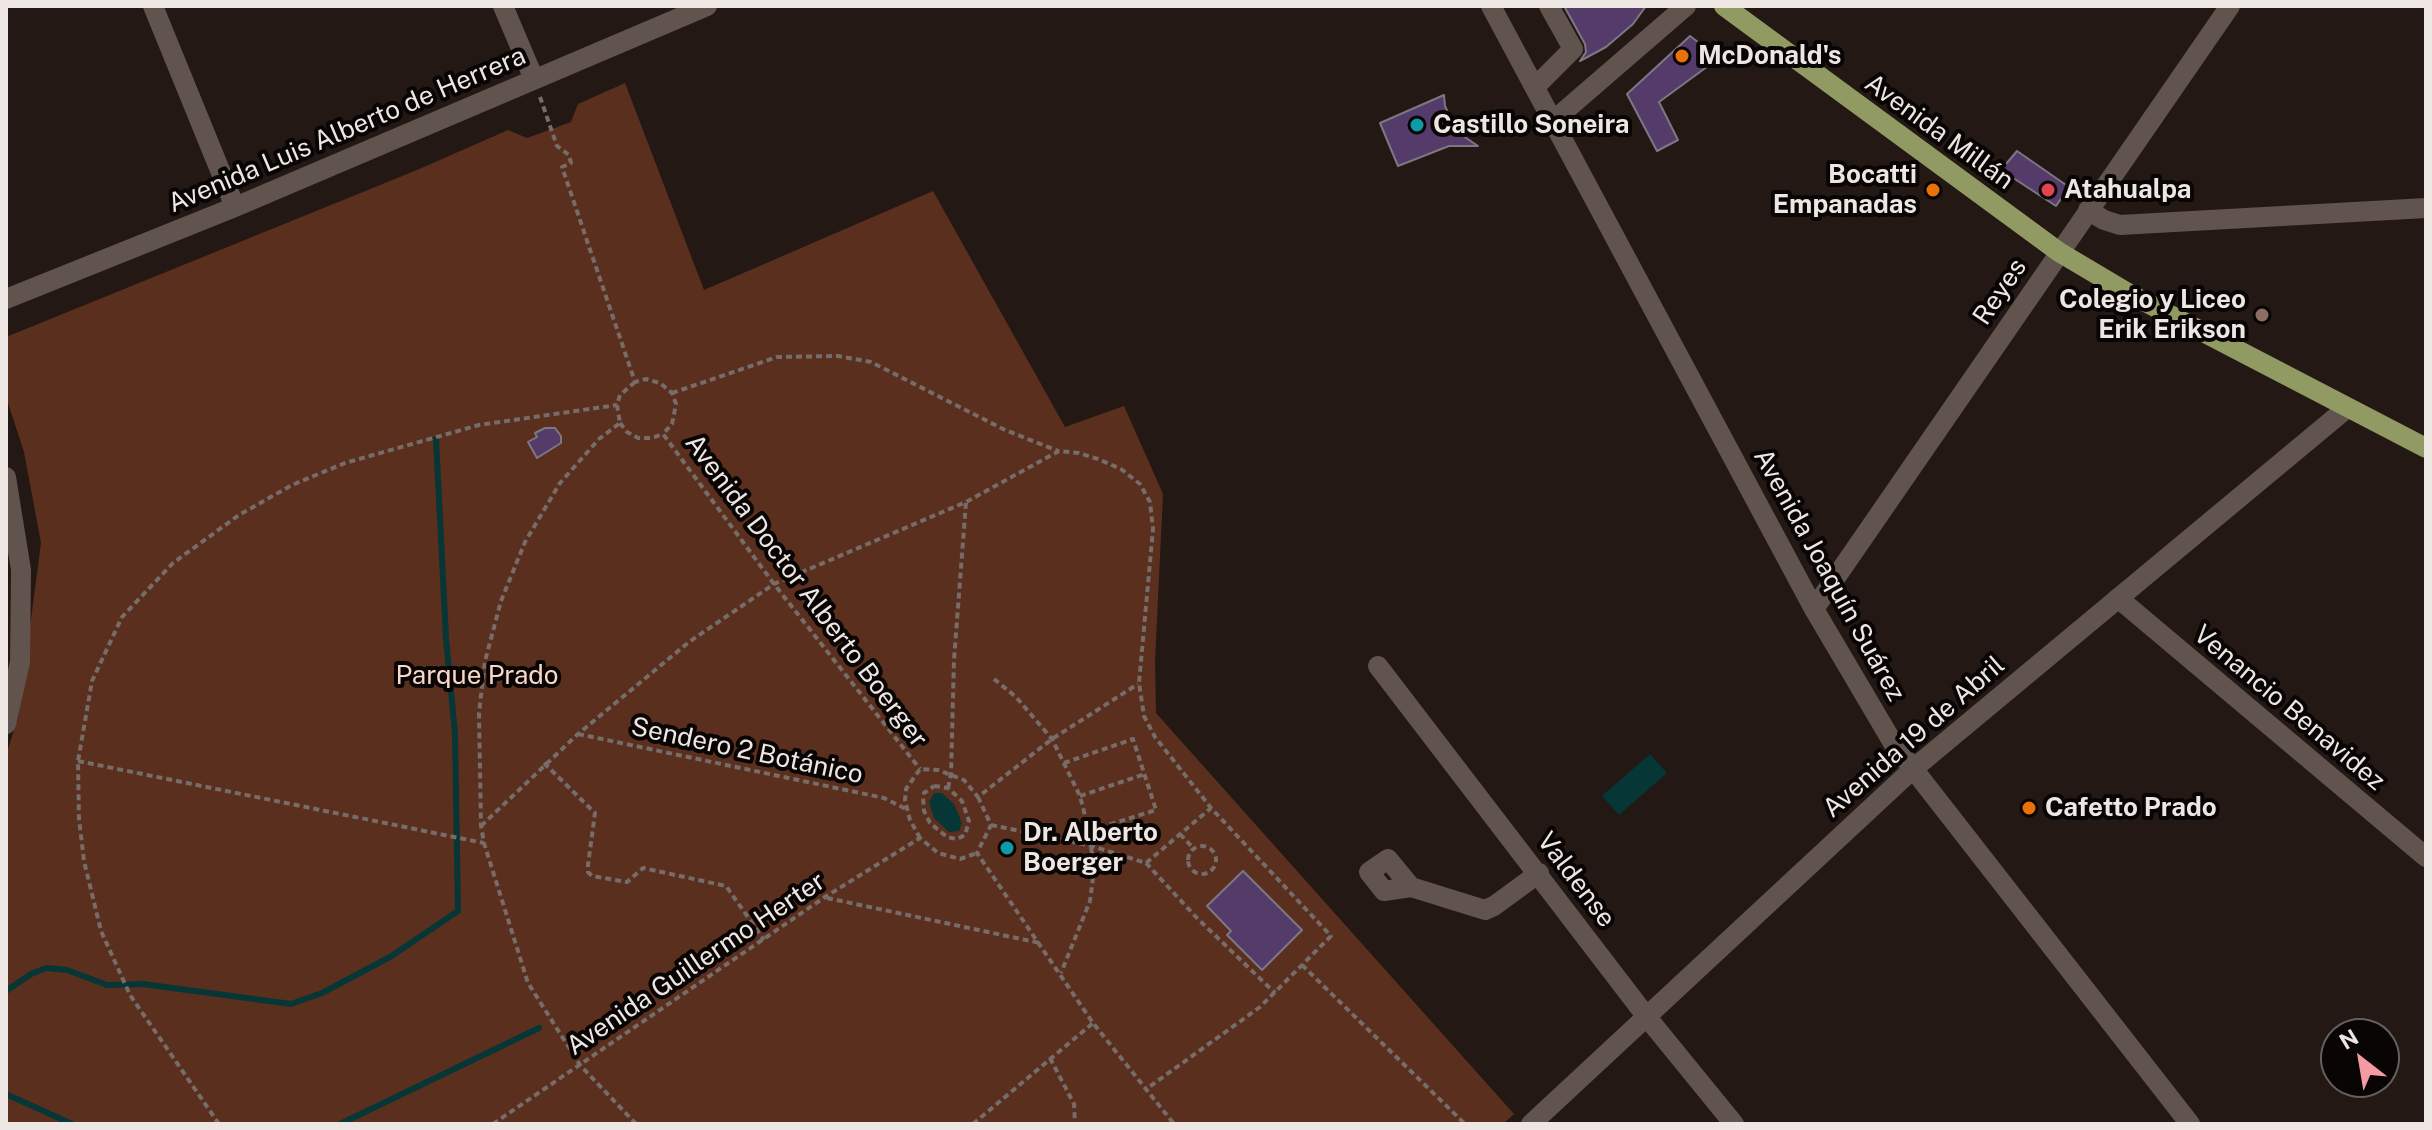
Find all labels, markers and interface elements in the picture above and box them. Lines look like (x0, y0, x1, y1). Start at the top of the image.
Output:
street label: Avenida Luis Alberto de Herrera (164, 40, 530, 220)
place label: McDonald's (1698, 40, 1841, 72)
marker: McDonald's (1673, 47, 1691, 65)
street label: Avenida Millán (1858, 68, 2020, 196)
place label: Castillo Soneira (1433, 109, 1630, 141)
marker: Castillo Soneira (1408, 116, 1426, 134)
place label: Bocatti Empanadas (1773, 159, 1917, 220)
place label: Atahualpa (2064, 174, 2192, 206)
marker: Bocatti Empanadas (1924, 181, 1942, 199)
marker: Atahualpa (2039, 181, 2057, 199)
street label: Reyes (1967, 253, 2033, 331)
place label: Colegio y Liceo Erik Erikson (2059, 284, 2246, 346)
marker: Colegio y Liceo Erik Erikson (2253, 306, 2271, 324)
street label: Avenida Doctor Alberto Boerger (678, 428, 934, 754)
street label: Avenida Joaquín Suárez (1747, 443, 1911, 707)
street label: Venancio Benavidez (2187, 619, 2391, 797)
street label: Avenida 19 de Abril (1817, 650, 2011, 824)
park label: Parque Prado (395, 660, 559, 692)
street label: Sendero 2 Botánico (628, 711, 866, 791)
place label: Cafetto Prado (2045, 792, 2217, 824)
marker: Cafetto Prado (2020, 799, 2038, 817)
place label: Dr. Alberto Boerger (1023, 817, 1158, 878)
street label: Valdense (1530, 826, 1622, 934)
marker: Dr. Alberto Boerger (998, 839, 1016, 857)
street label: Avenida Guillermo Herter (561, 866, 831, 1062)
north arrow (2320, 1018, 2400, 1098)
text: N (2335, 1024, 2363, 1055)

